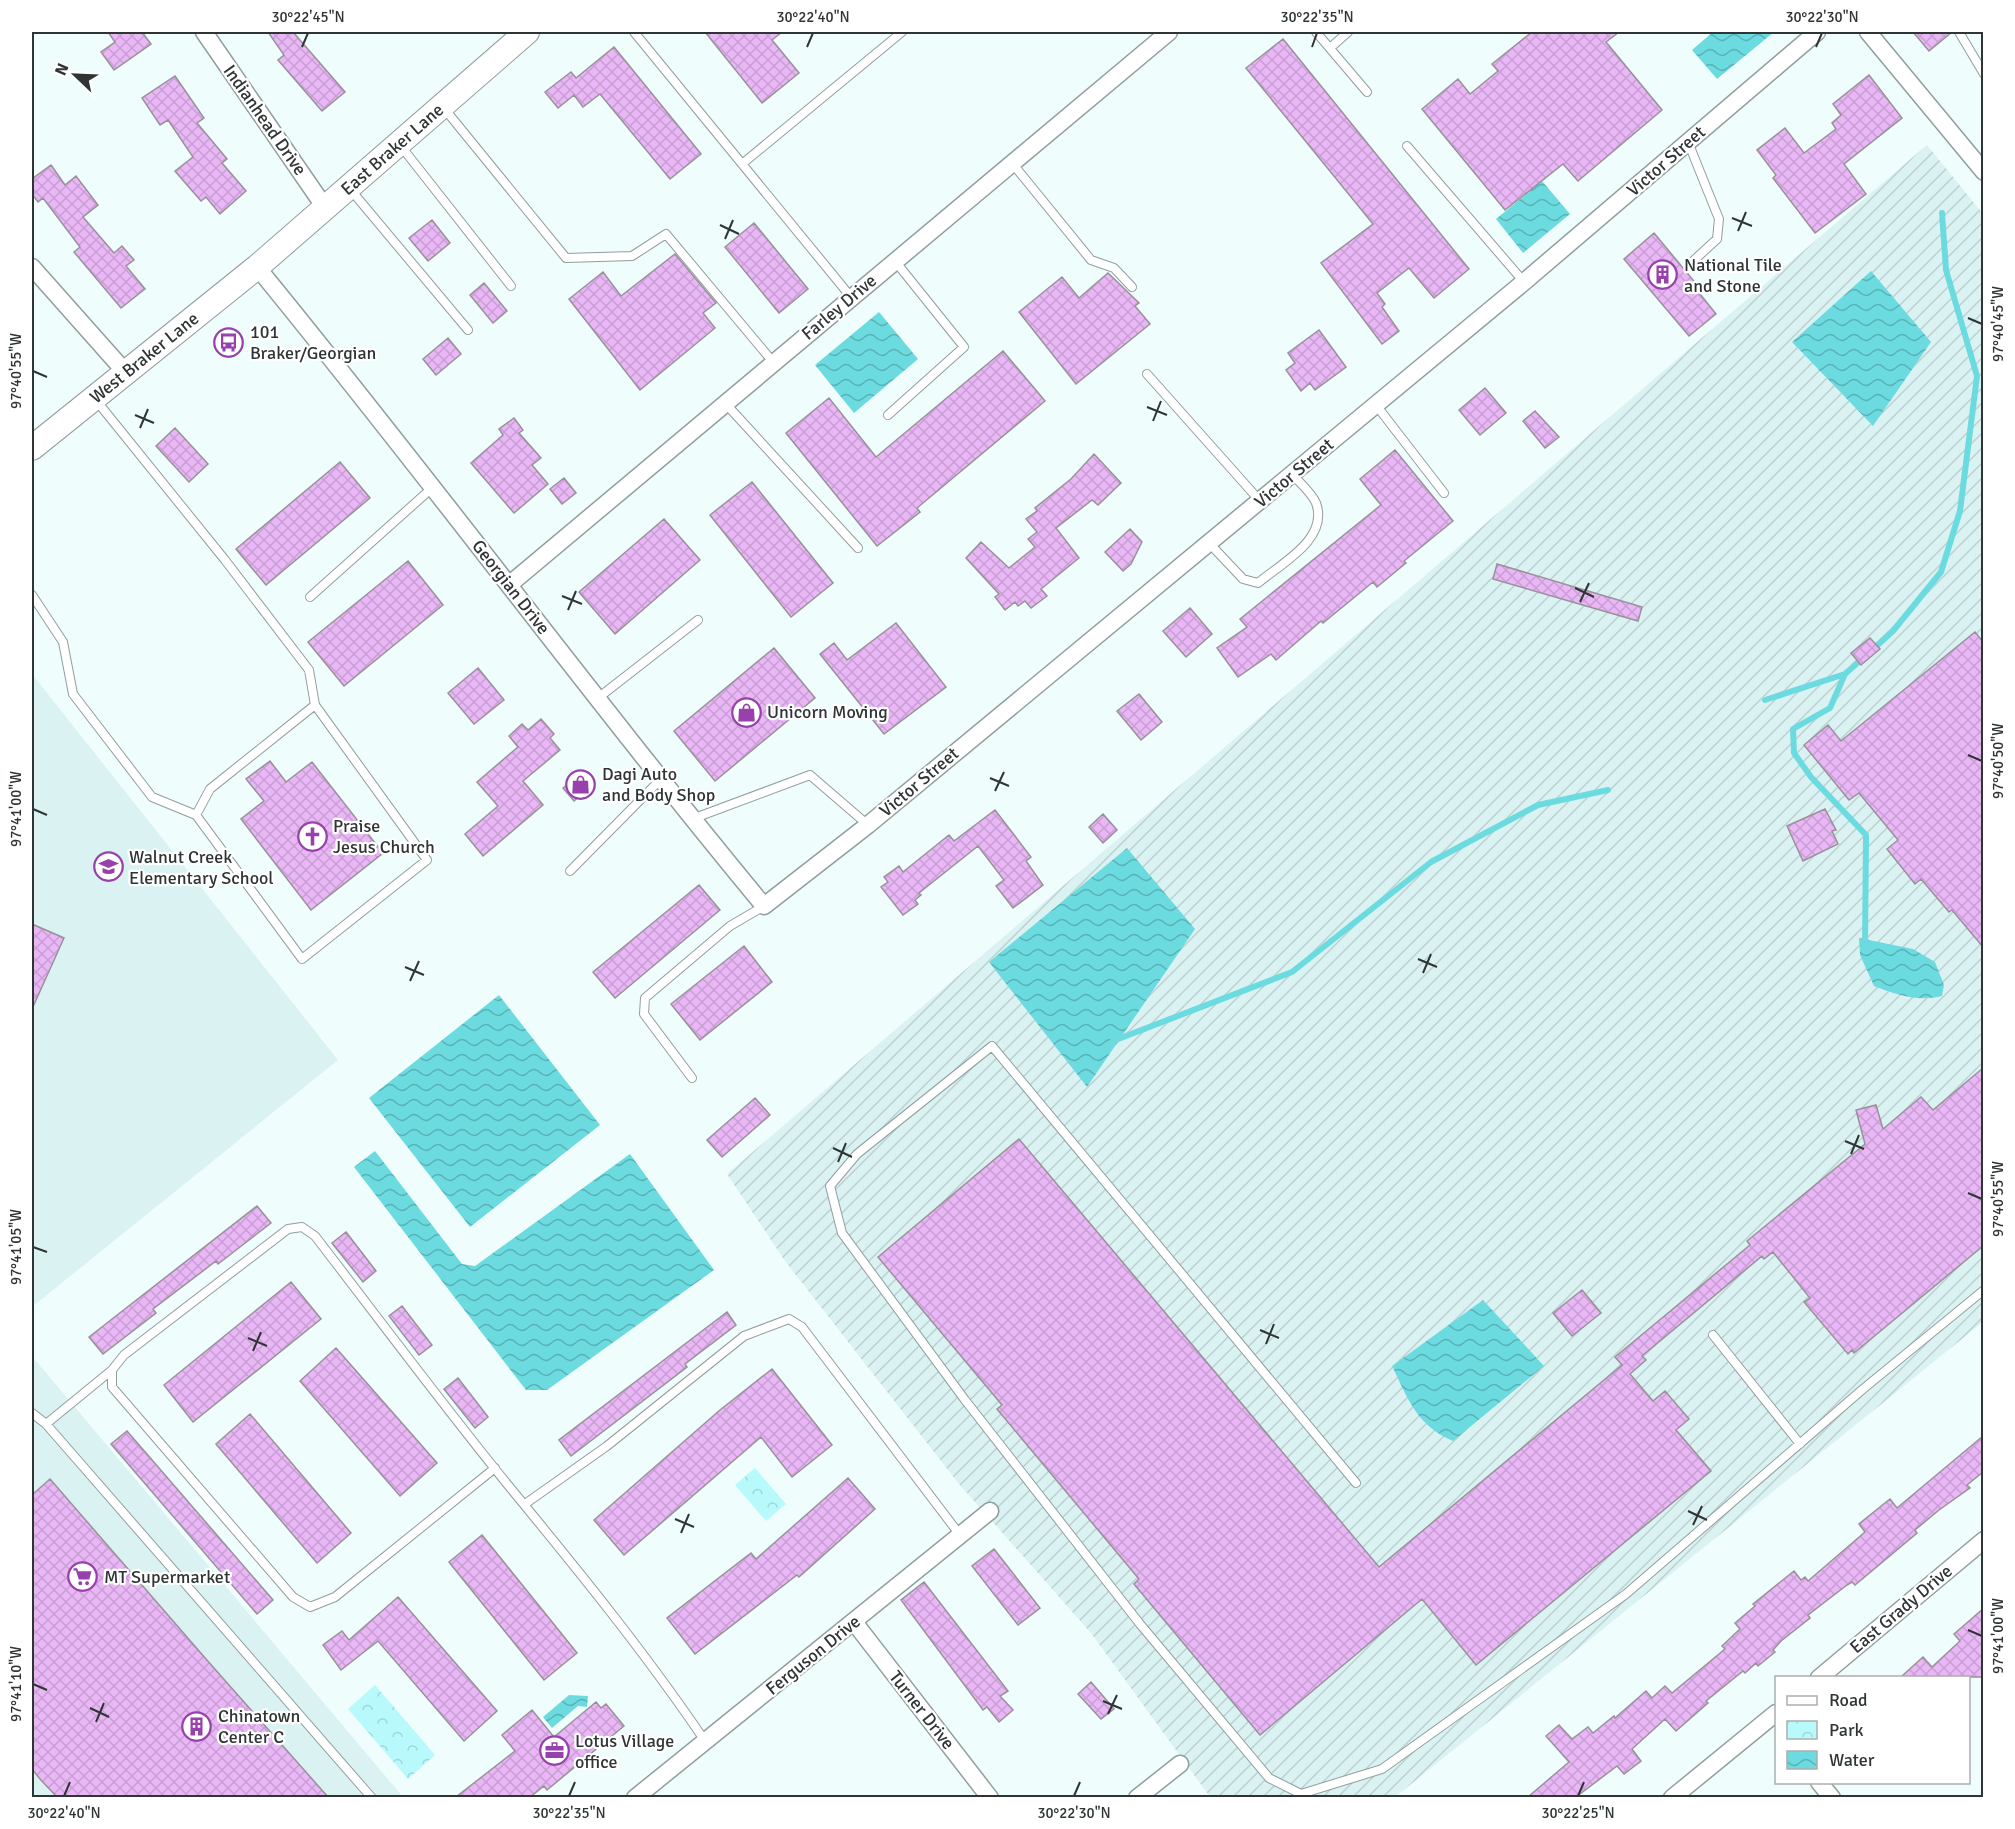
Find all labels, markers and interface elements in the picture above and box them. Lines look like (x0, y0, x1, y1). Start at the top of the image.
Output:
text: 30°22'45"N (271, 8, 345, 26)
text: 30°22'40"N (776, 8, 850, 26)
text: 30°22'35"N (1280, 8, 1354, 26)
text: 30°22'30"N (1785, 8, 1859, 26)
north arrow (45, 45, 105, 105)
text: N (51, 60, 73, 79)
street label: Indianhead Drive (219, 60, 311, 180)
street label: East Braker Lane (336, 99, 448, 200)
street label: Victor Street (1622, 121, 1710, 201)
place label: National Tile and Stone (1684, 254, 1782, 297)
building icon: National Tile and Stone (1647, 259, 1679, 291)
street label: Farley Drive (797, 269, 881, 345)
text: 97°40'45"W (1989, 286, 2007, 362)
street label: West Braker Lane (85, 307, 203, 408)
place label: 101 Braker/Georgian (250, 321, 376, 364)
bus stop icon: 101 Braker/Georgian (213, 326, 245, 358)
text: 97°40'55"W (7, 333, 25, 409)
street label: Victor Street (1250, 433, 1338, 513)
street label: Georgian Drive (467, 535, 555, 639)
shop icon: Unicorn Moving (730, 696, 762, 728)
place label: Unicorn Moving (767, 701, 888, 723)
text: 97°40'50"W (1989, 723, 2007, 799)
street label: Victor Street (875, 742, 963, 822)
place label: Dagi Auto and Body Shop (602, 763, 715, 806)
shop icon: Dagi Auto and Body Shop (565, 768, 597, 800)
text: 97°41'00"W (7, 771, 25, 847)
place label: Praise Jesus Church (333, 815, 435, 858)
church icon: Praise Jesus Church (296, 820, 328, 852)
place label: Walnut Creek Elementary School (129, 846, 274, 889)
school or university icon: Walnut Creek Elementary School (92, 851, 124, 883)
text: 97°40'55"W (1989, 1161, 2007, 1237)
text: 97°41'05"W (7, 1209, 25, 1285)
street label: East Grady Drive (1845, 1560, 1957, 1658)
supermarket icon: MT Supermarket (67, 1561, 99, 1593)
place label: MT Supermarket (104, 1566, 230, 1588)
text: 97°41'00"W (1989, 1598, 2007, 1674)
street label: Ferguson Drive (761, 1610, 865, 1700)
text: 97°41'10"W (7, 1646, 25, 1722)
street label: Turner Drive (885, 1666, 959, 1754)
legend (1775, 1676, 1970, 1784)
text: Road (1829, 1689, 1868, 1711)
place label: Chinatown Center C (218, 1705, 300, 1748)
building icon: Chinatown Center C (181, 1710, 213, 1742)
text: Park (1829, 1719, 1864, 1741)
place label: Lotus Village office (575, 1730, 674, 1773)
office icon: Lotus Village office (538, 1735, 570, 1767)
text: Water (1829, 1749, 1875, 1771)
text: 30°22'40"N (27, 1804, 101, 1822)
text: 30°22'35"N (532, 1804, 606, 1822)
text: 30°22'30"N (1037, 1804, 1111, 1822)
text: 30°22'25"N (1541, 1804, 1615, 1822)

